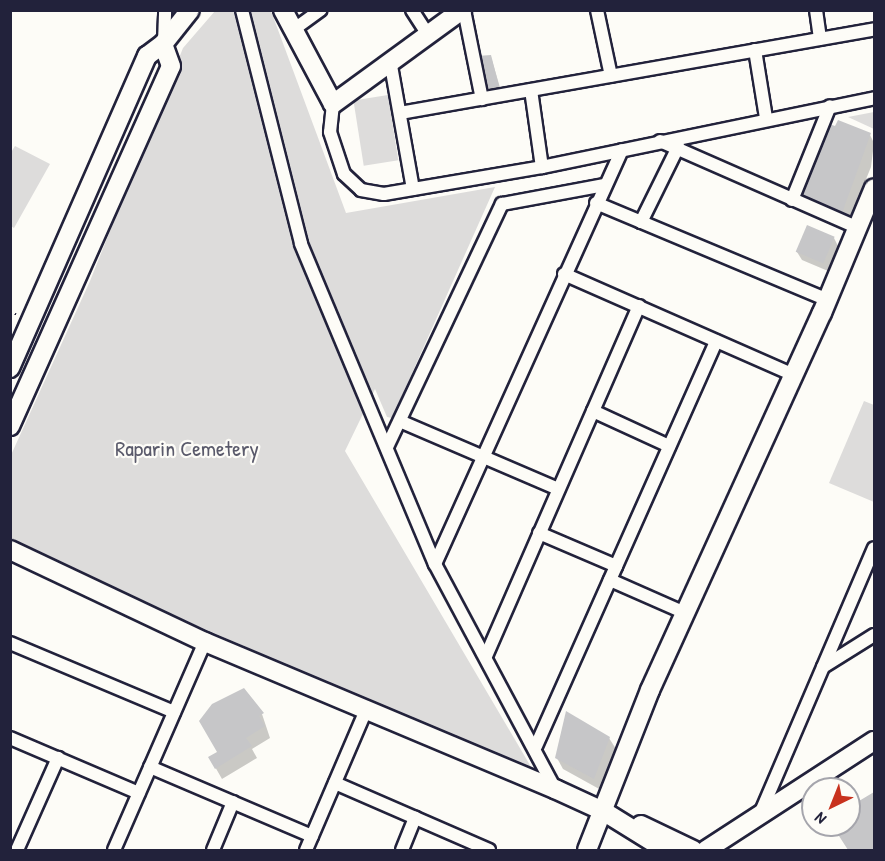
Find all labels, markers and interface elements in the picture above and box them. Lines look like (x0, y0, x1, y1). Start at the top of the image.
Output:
park label: Raparin Cemetery (115, 436, 259, 462)
north arrow (801, 777, 861, 837)
text: N (809, 808, 831, 830)

